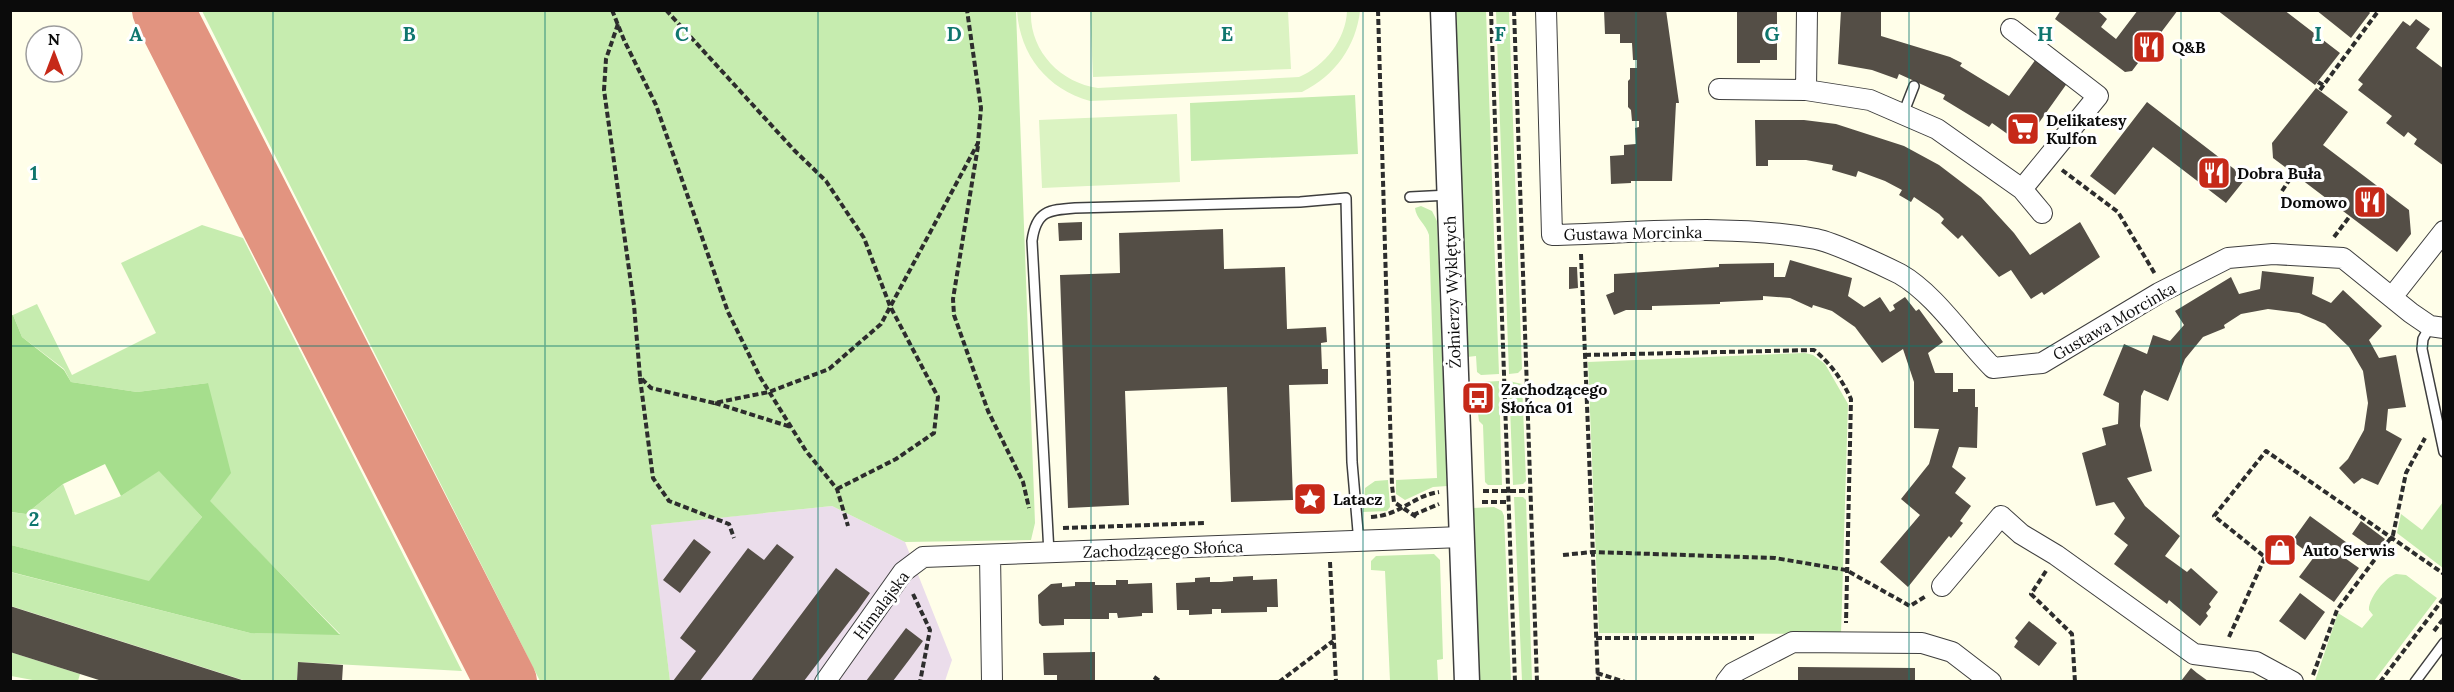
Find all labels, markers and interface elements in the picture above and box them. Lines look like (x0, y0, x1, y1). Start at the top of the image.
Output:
text: A (129, 21, 143, 46)
text: B (402, 21, 416, 46)
text: C (675, 21, 689, 46)
text: D (946, 21, 962, 46)
text: E (1221, 21, 1233, 46)
text: F (1494, 21, 1506, 46)
text: G (1764, 21, 1780, 46)
text: H (2037, 21, 2053, 46)
text: I (2314, 21, 2322, 46)
north arrow (24, 24, 84, 84)
text: N (48, 29, 60, 49)
restaurant icon: Q&B (2131, 29, 2167, 65)
place label: Q&B (2172, 37, 2206, 57)
place label: Delikatesy Kulfon (2046, 110, 2127, 148)
supermarket icon: Delikatesy Kulfon (2005, 111, 2041, 147)
restaurant icon: Dobra Buła (2196, 155, 2232, 191)
text: 1 (30, 160, 38, 185)
place label: Dobra Buła (2237, 163, 2322, 183)
restaurant icon: Domowo (2352, 184, 2388, 220)
place label: Domowo (2280, 192, 2347, 212)
street label: Żołnierzy Wyklętych (1439, 215, 1465, 369)
street label: Gustawa Morcinka (1563, 222, 1703, 244)
street label: Gustawa Morcinka (2049, 278, 2179, 364)
place label: Zachodzącego Słońca 01 (1501, 379, 1607, 417)
bus stop icon: Zachodzącego Słońca 01 (1460, 380, 1496, 416)
place icon: Latacz (1292, 481, 1328, 517)
place label: Latacz (1333, 489, 1383, 509)
text: 2 (29, 506, 39, 531)
shop icon: Auto Serwis (2262, 532, 2298, 568)
street label: Zachodzącego Słońca (1082, 536, 1244, 562)
place label: Auto Serwis (2303, 540, 2395, 560)
street label: Himalajska (849, 567, 913, 643)

